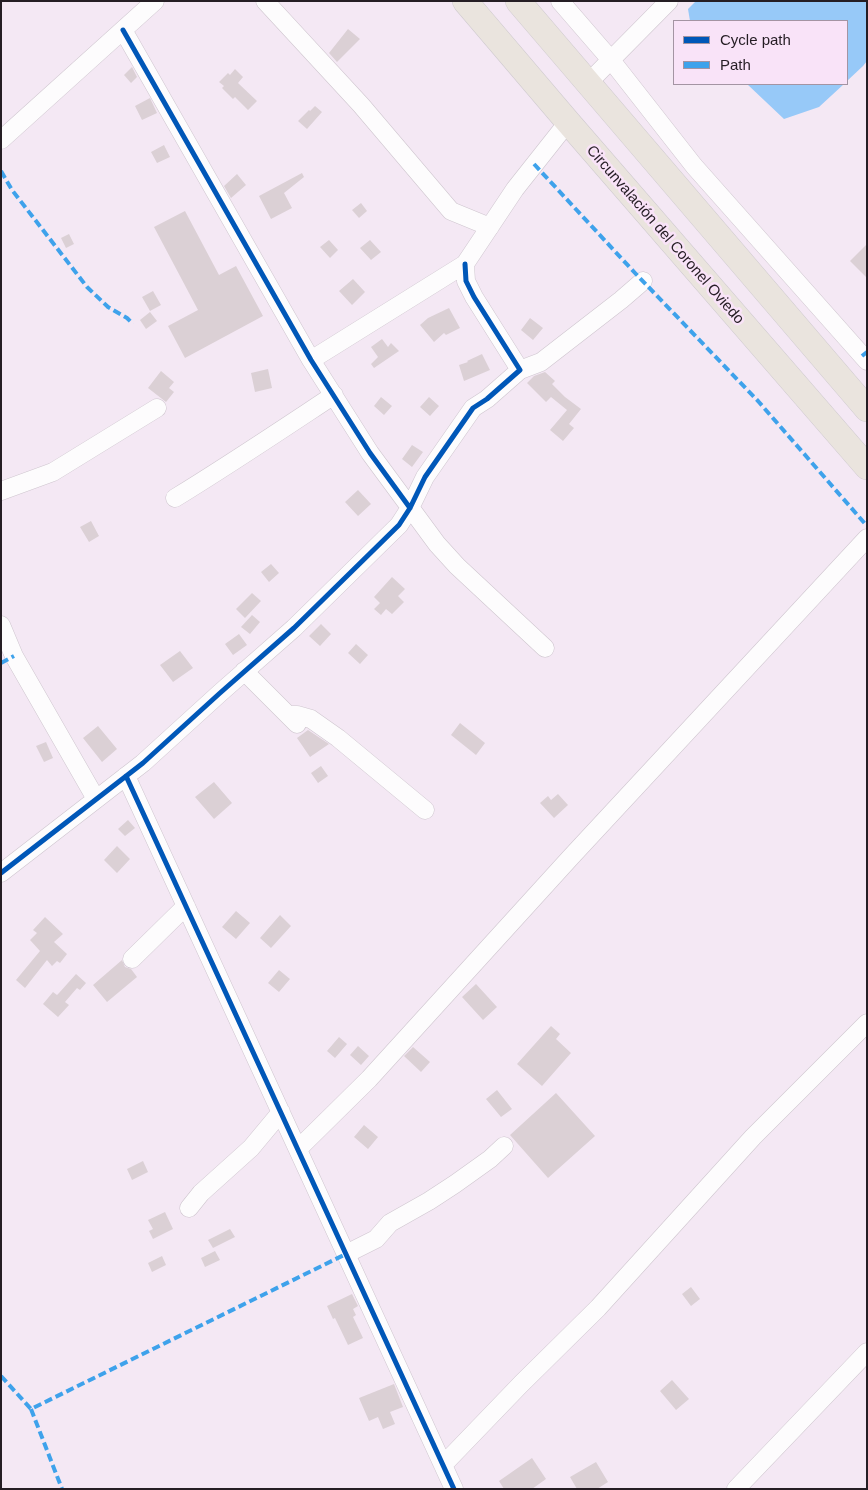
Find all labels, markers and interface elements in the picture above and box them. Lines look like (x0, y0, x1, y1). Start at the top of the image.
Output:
legend (673, 20, 848, 85)
text: Cycle path (720, 31, 791, 48)
text: Path (720, 56, 751, 73)
street label: Circunvalación del Coronel Oviedo (582, 142, 748, 328)

